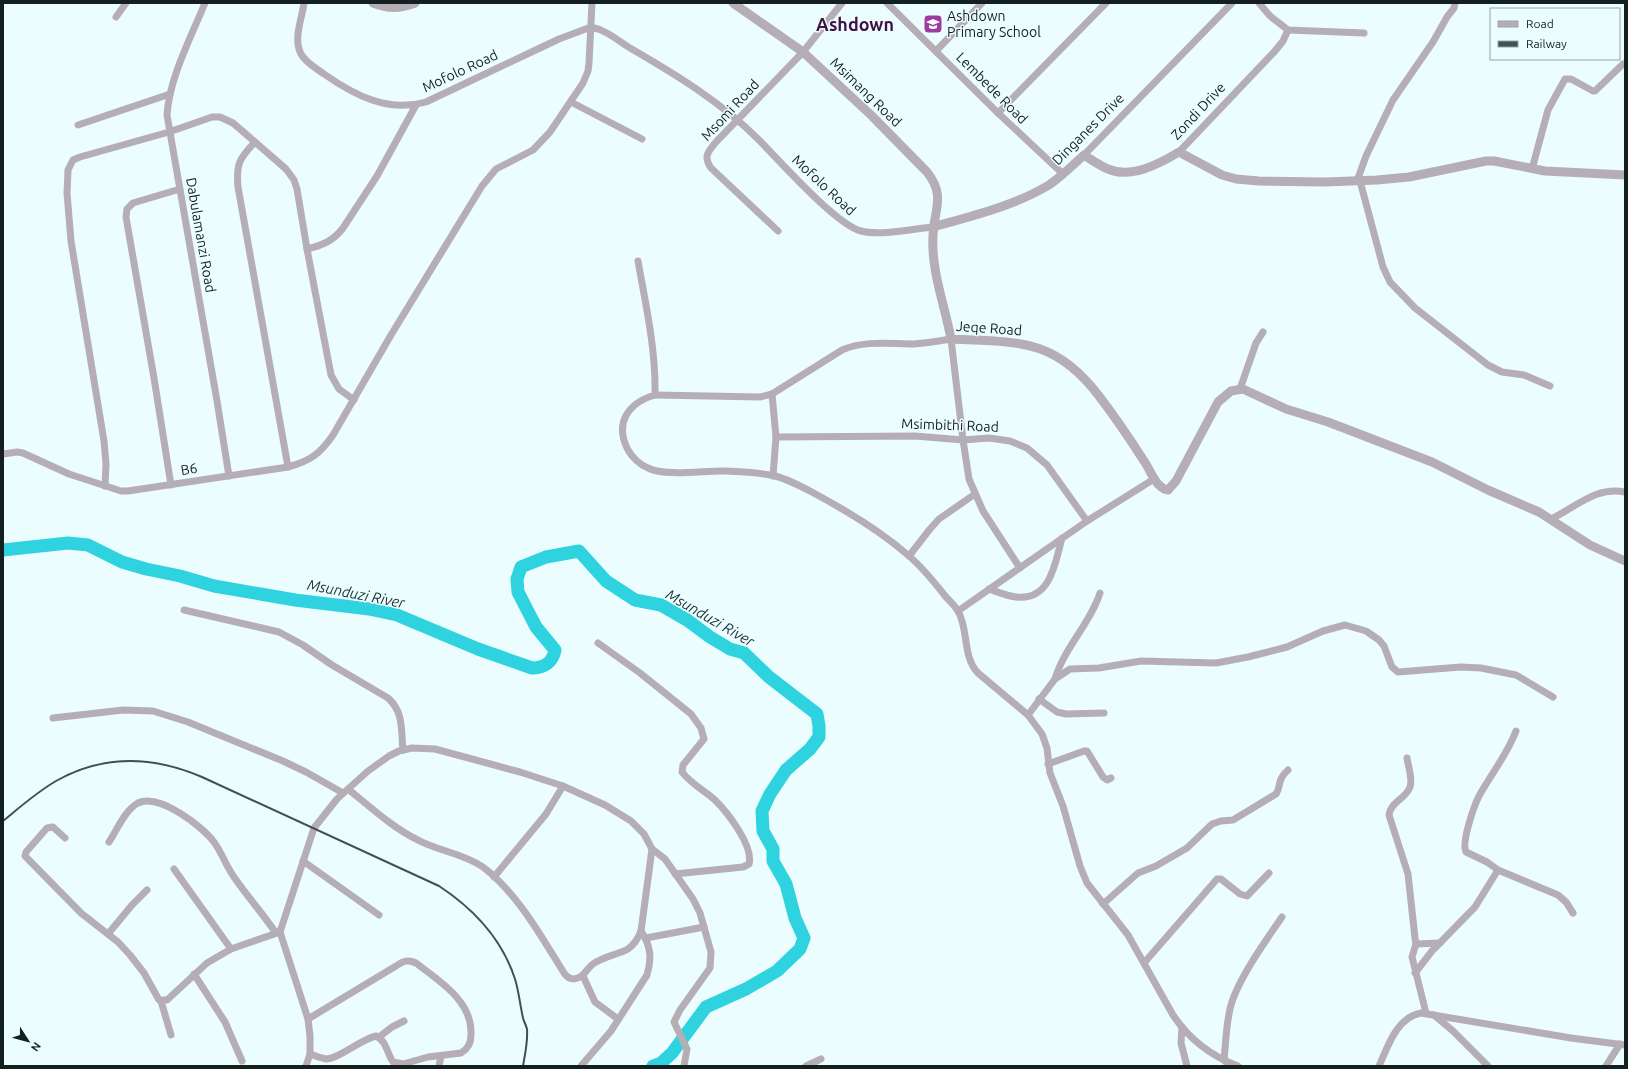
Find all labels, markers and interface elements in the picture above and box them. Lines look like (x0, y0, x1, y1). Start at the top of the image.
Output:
place label: Ashdown Primary School (947, 8, 1041, 40)
legend (1490, 8, 1620, 60)
school or university icon: Ashdown Primary School (922, 13, 944, 35)
district label: Ashdown (816, 14, 894, 34)
text: Road (1526, 17, 1554, 30)
text: Railway (1526, 37, 1567, 50)
street label: Mofolo Road (420, 47, 500, 95)
street label: Lembede Road (953, 49, 1031, 127)
street label: Msimang Road (827, 54, 905, 130)
street label: Msomi Road (698, 76, 762, 144)
street label: Zondi Drive (1168, 79, 1228, 143)
street label: Dinganes Drive (1049, 90, 1127, 168)
street label: Mofolo Road (789, 151, 859, 219)
street label: Dabulamanzi Road (183, 176, 219, 294)
street label: Jeqe Road (956, 318, 1022, 338)
street label: Msimbithi Road (901, 415, 999, 435)
street label: B6 (179, 460, 199, 478)
water label: Msunduzi River (306, 576, 408, 612)
water label: Msunduzi River (663, 585, 759, 650)
north arrow (8, 1021, 48, 1061)
text: N (29, 1040, 43, 1054)

